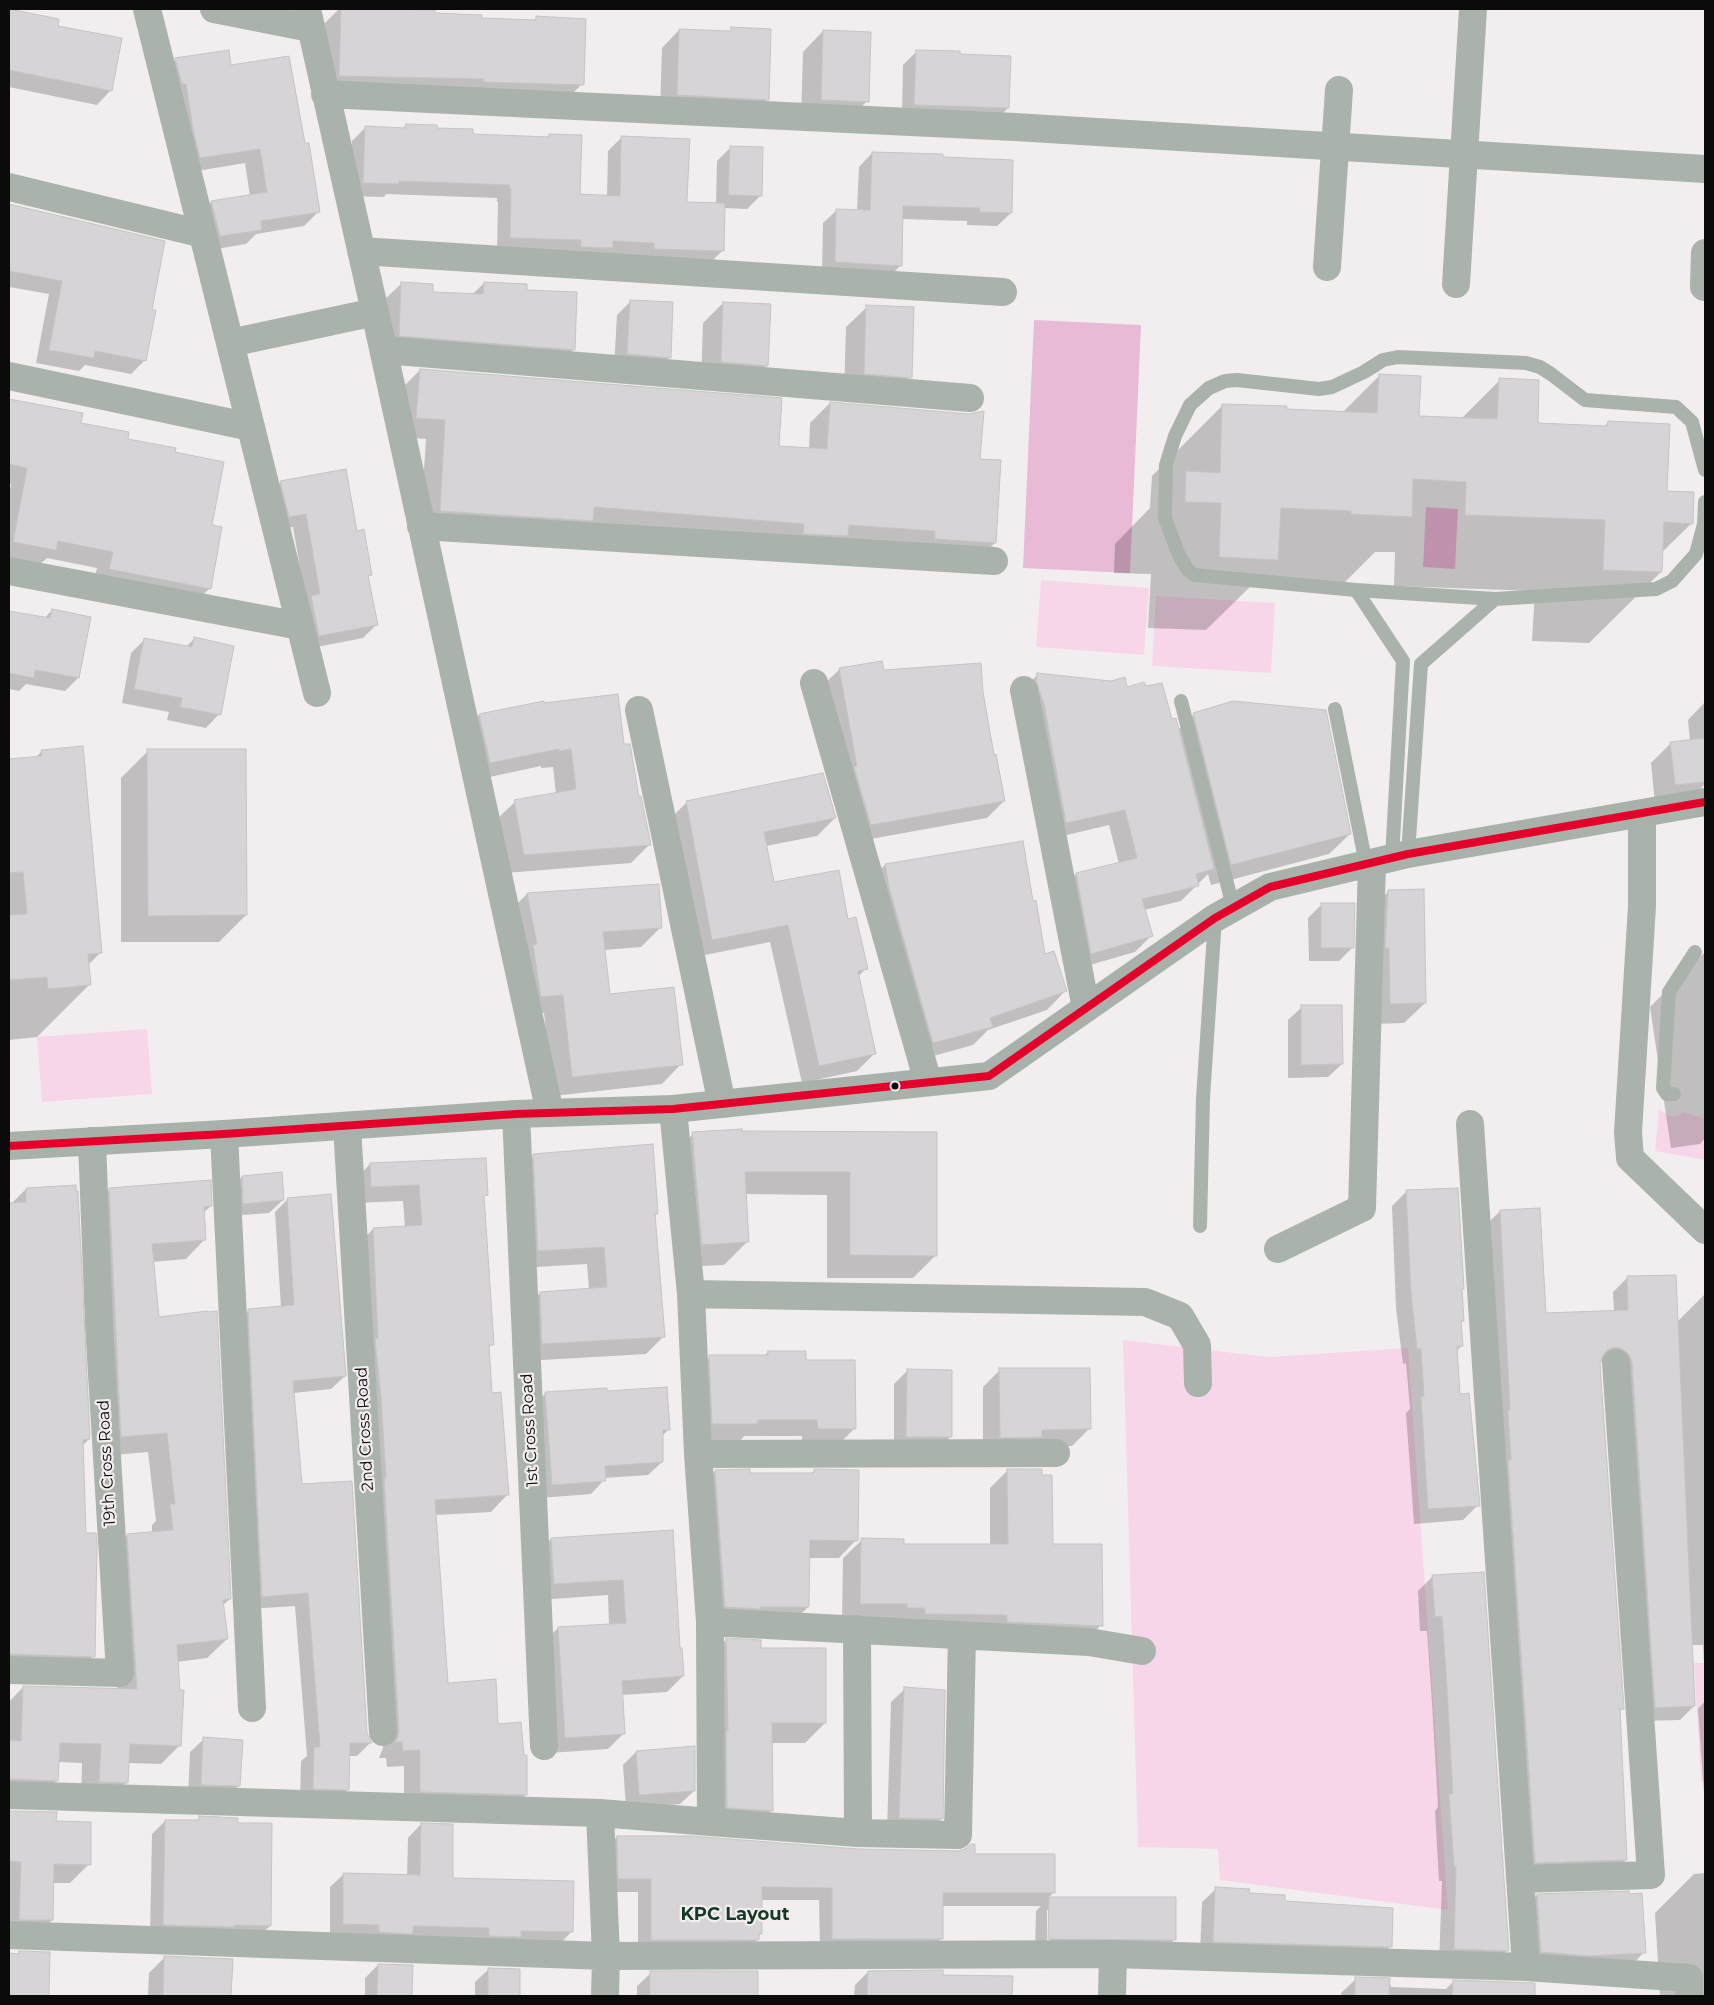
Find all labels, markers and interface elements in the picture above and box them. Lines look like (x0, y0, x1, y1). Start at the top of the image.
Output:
unlabelled marker (890, 1081, 900, 1091)
street label: 2nd Cross Road (352, 1366, 378, 1492)
street label: 1st Cross Road (517, 1373, 543, 1487)
street label: 19th Cross Road (94, 1399, 120, 1527)
district label: KPC Layout (681, 1904, 789, 1926)

